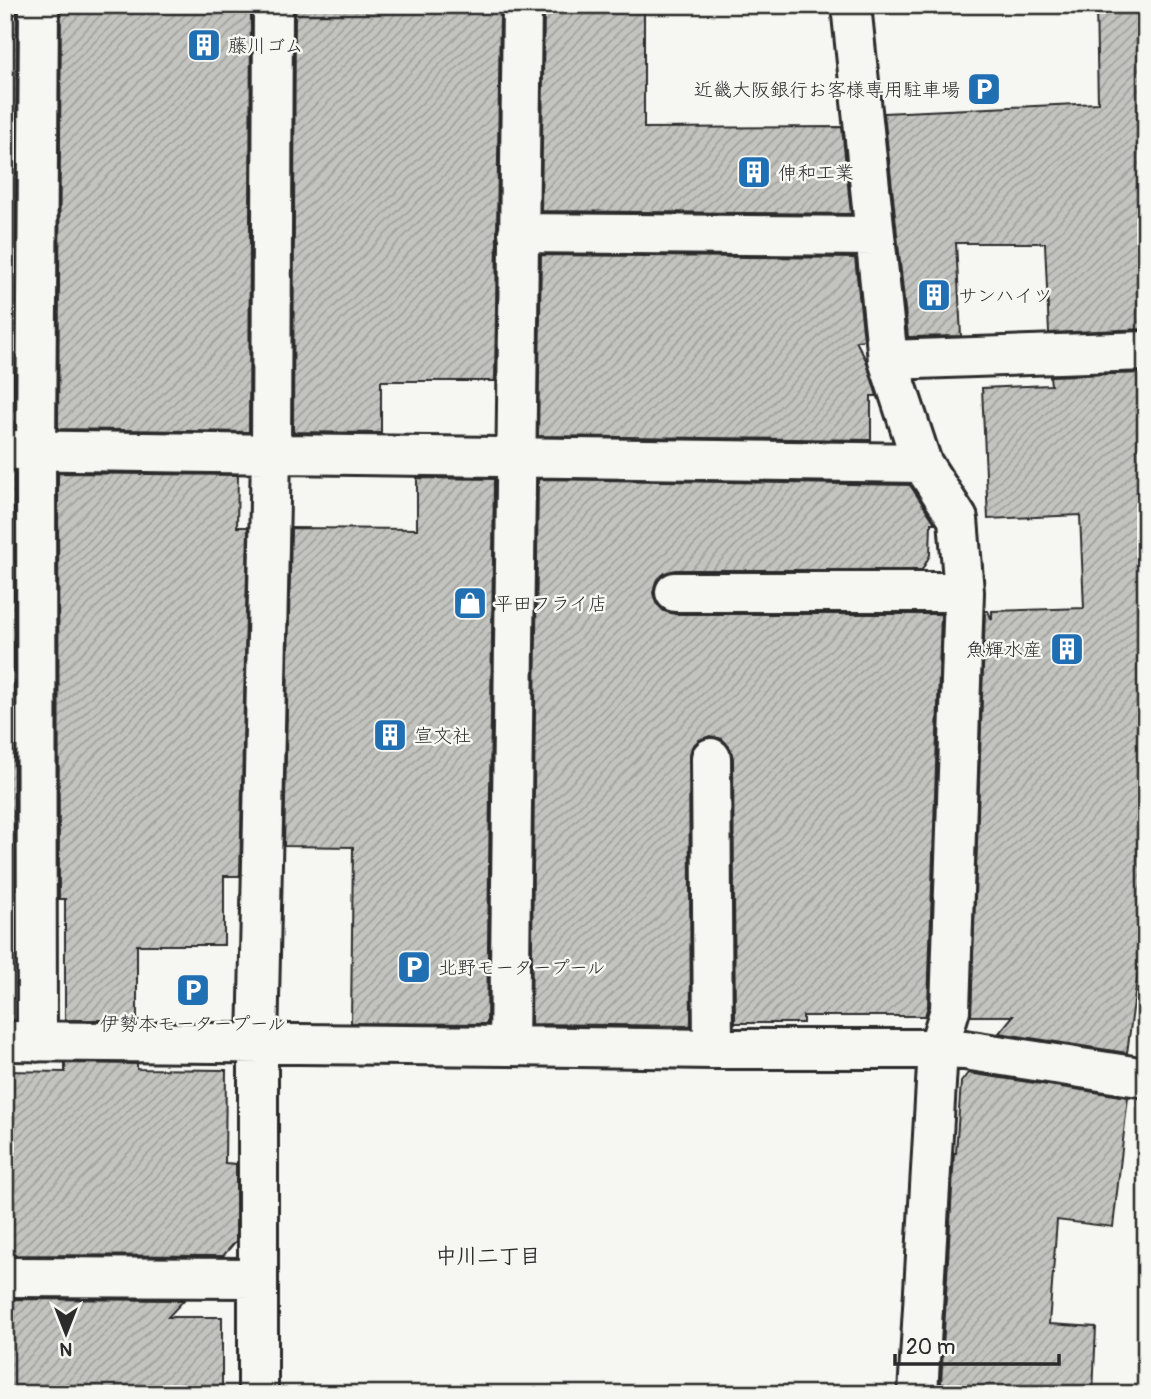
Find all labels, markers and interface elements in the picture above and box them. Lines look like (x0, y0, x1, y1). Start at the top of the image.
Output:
building icon: 藤川ゴム (185, 26, 223, 64)
place label: 藤川ゴム (228, 34, 304, 58)
parking icon: 近畿大阪銀行お客様専用駐車場 (965, 70, 1003, 108)
place label: 近畿大阪銀行お客様専用駐車場 (694, 78, 960, 102)
building icon: 伸和工業 (735, 153, 773, 191)
place label: 伸和工業 (778, 161, 854, 185)
building icon: サンハイツ (915, 276, 953, 314)
place label: サンハイツ (958, 284, 1052, 308)
shop icon: 平田フライ店 (451, 584, 489, 622)
place label: 平田フライ店 (494, 592, 607, 616)
building icon: 魚輝水産 (1048, 630, 1086, 668)
place label: 魚輝水産 (966, 638, 1042, 662)
building icon: 宣文社 (371, 716, 409, 754)
place label: 宣文社 (414, 724, 471, 748)
parking icon: 北野モータープール (395, 948, 433, 986)
place label: 北野モータープール (438, 956, 606, 980)
parking icon: 伊勢本モータープール (174, 971, 212, 1009)
place label: 伊勢本モータープール (100, 1012, 286, 1036)
district label: 中川二丁目 (436, 1243, 541, 1270)
north arrow (32, 1298, 102, 1368)
scale bar (895, 1322, 1060, 1366)
text: 20 m (906, 1334, 955, 1361)
text: N (59, 1337, 72, 1361)

